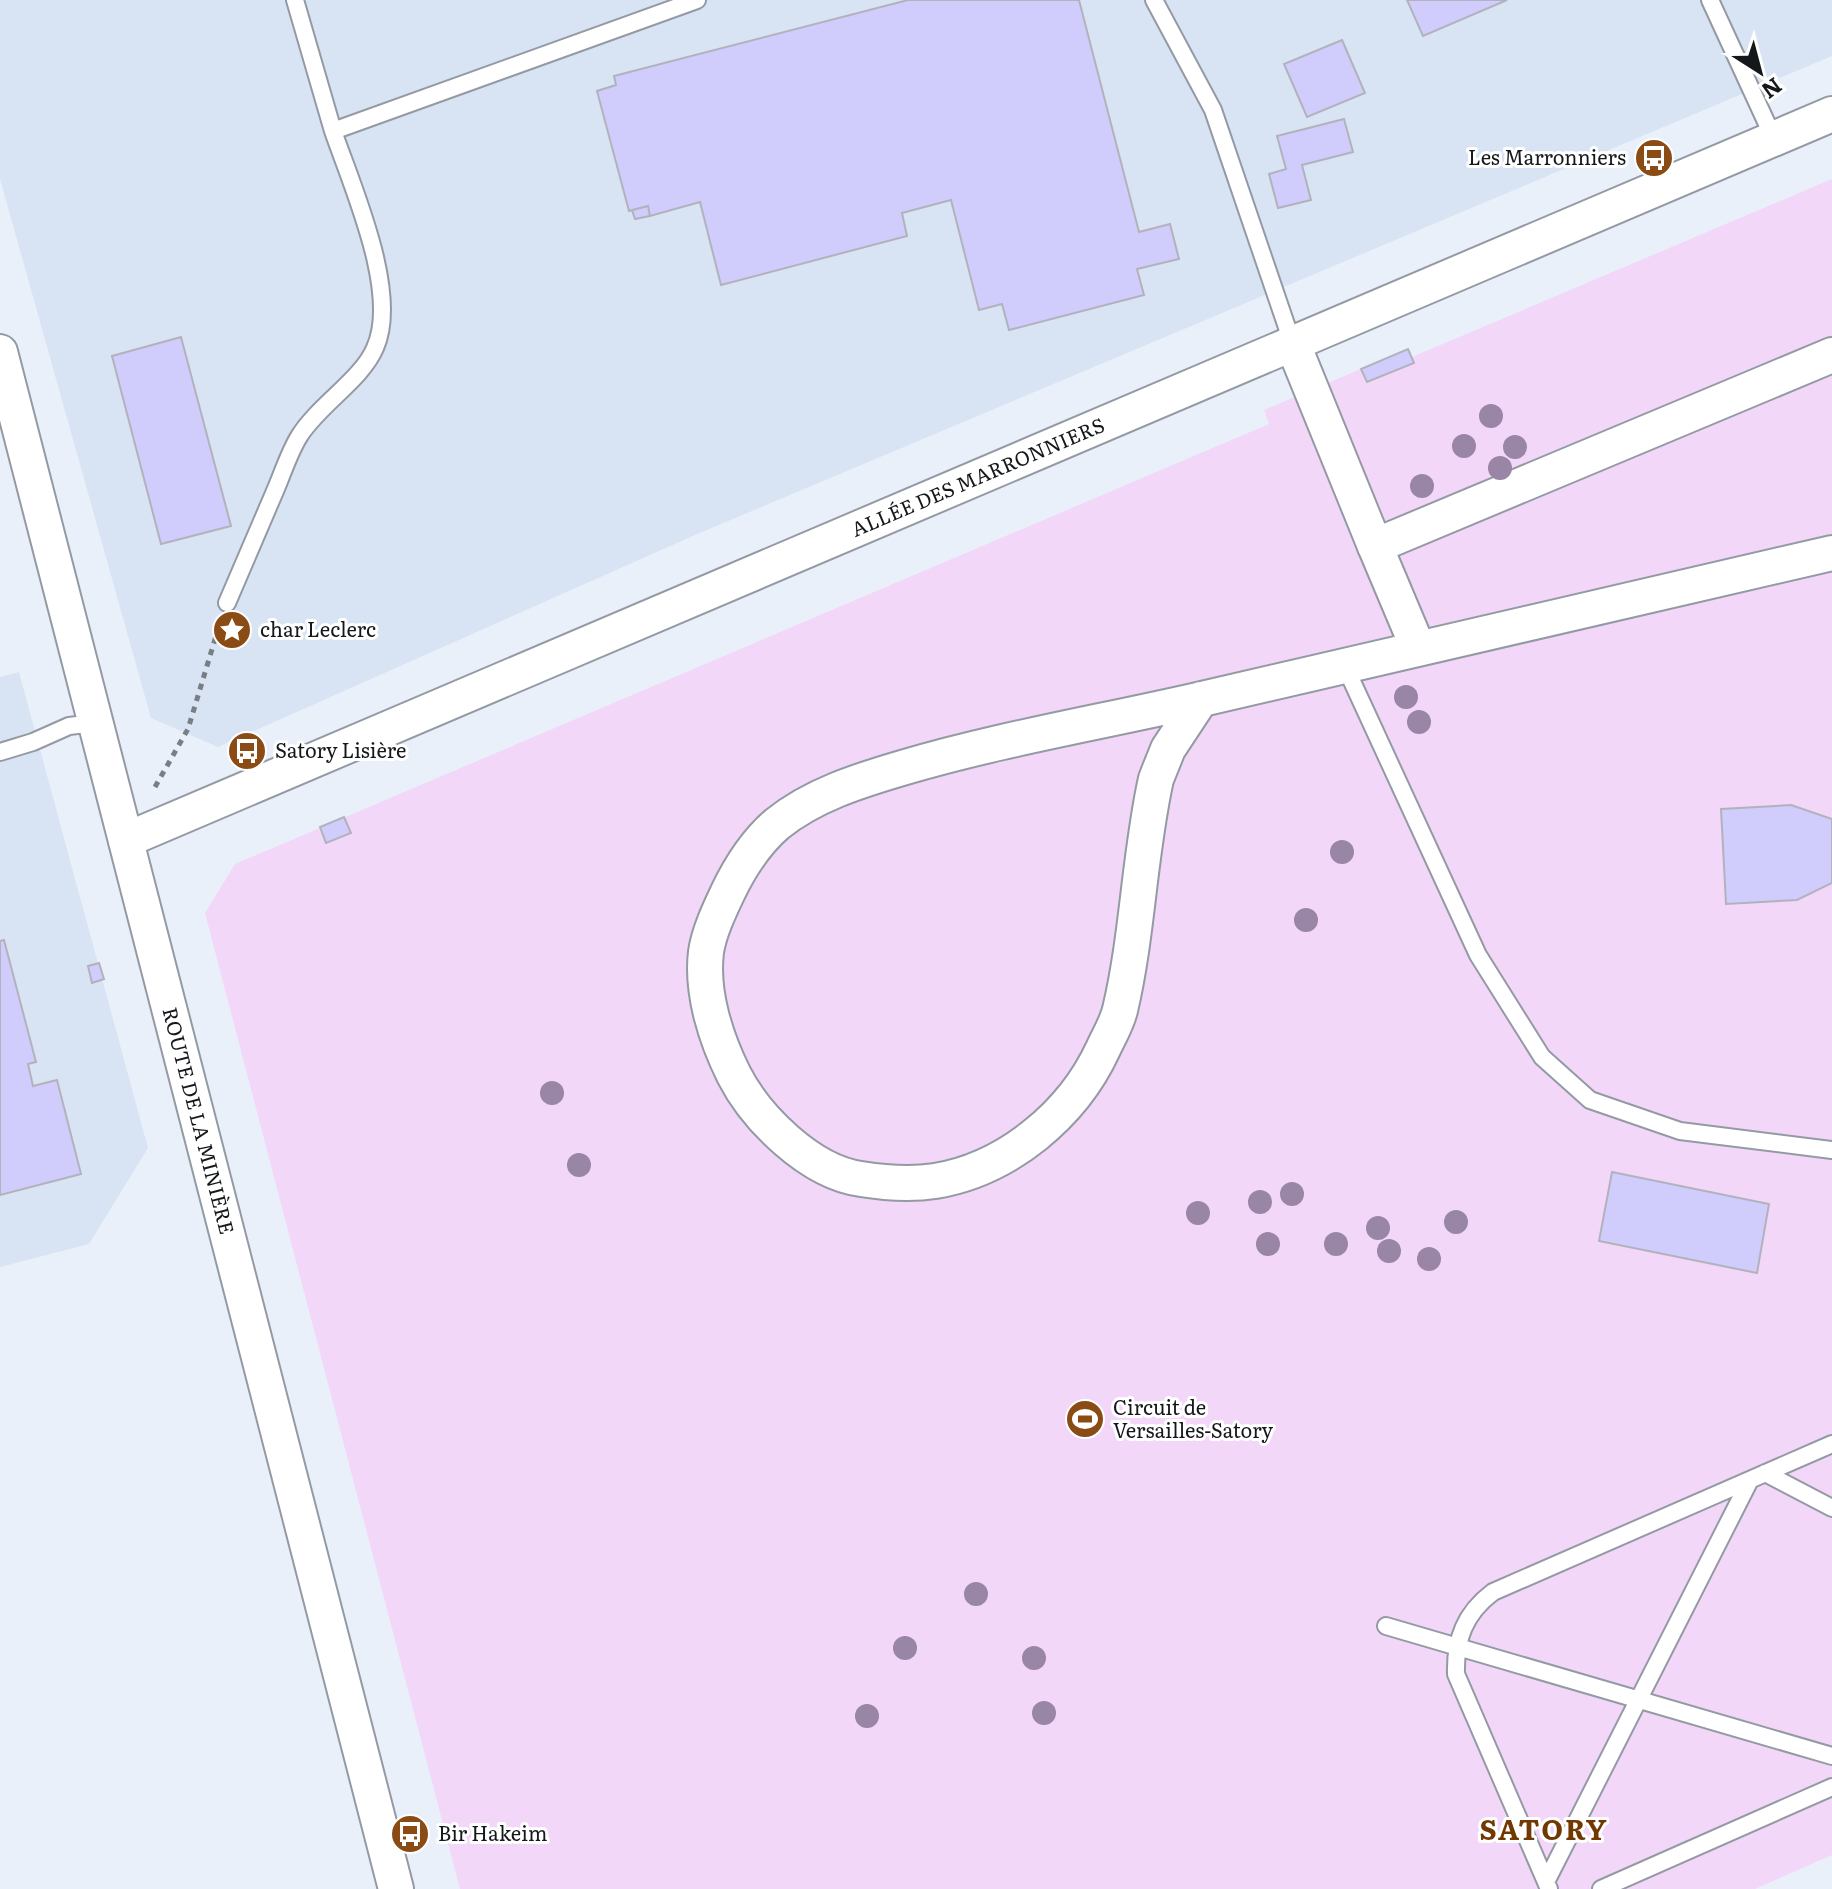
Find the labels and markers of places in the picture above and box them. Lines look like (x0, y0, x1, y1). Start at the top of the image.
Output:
bus stop icon: Les Marronniers (1633, 137, 1675, 179)
place label: Les Marronniers (1468, 141, 1626, 171)
place icon: char Leclerc (211, 609, 253, 651)
place label: char Leclerc (260, 613, 376, 643)
bus stop icon: Satory Lisière (226, 730, 268, 772)
place label: Satory Lisière (275, 734, 406, 764)
place label: Circuit de Versailles-Satory (1113, 1391, 1274, 1444)
sports icon: Circuit de Versailles-Satory (1064, 1398, 1106, 1440)
bus stop icon: Bir Hakeim (389, 1813, 431, 1855)
place label: Bir Hakeim (438, 1817, 547, 1847)

